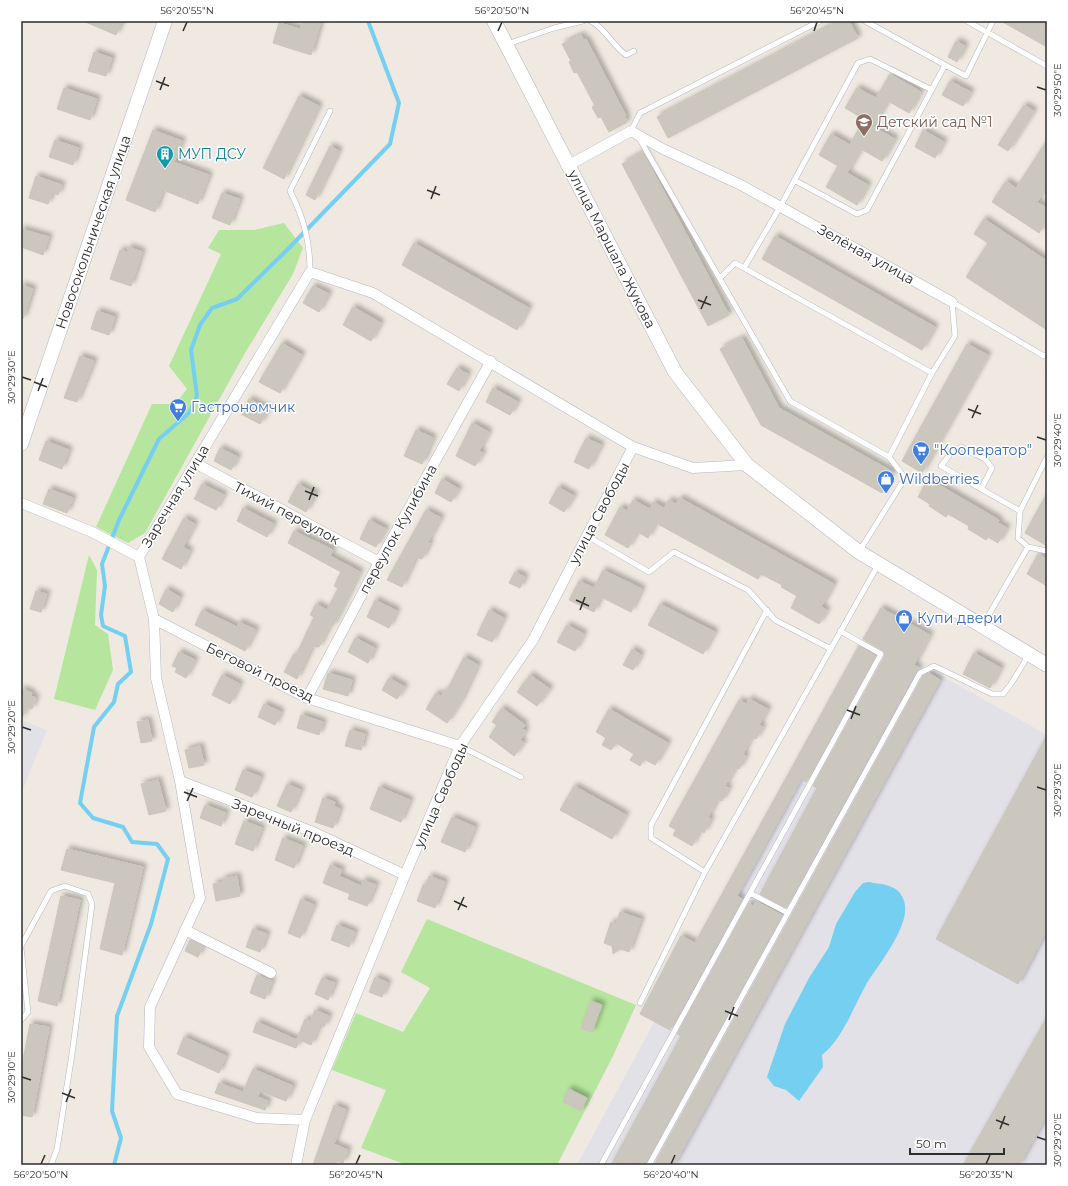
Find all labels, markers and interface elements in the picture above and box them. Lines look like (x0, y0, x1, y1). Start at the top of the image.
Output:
text: 56°20'55"N (160, 4, 214, 17)
text: 56°20'50"N (475, 4, 529, 17)
text: 56°20'45"N (790, 4, 844, 17)
text: 30°29'50"E (1051, 63, 1064, 117)
school or university icon: Детский сад №1 (854, 112, 874, 137)
place label: Детский сад №1 (877, 113, 993, 131)
street label: Новосокольническая улица (51, 133, 135, 331)
building icon: МУП ДСУ (155, 144, 175, 169)
place label: МУП ДСУ (178, 145, 247, 163)
street label: улица Маршала Жукова (564, 166, 660, 331)
street label: Зелёная улица (814, 220, 918, 288)
text: 30°29'30"E (5, 350, 18, 404)
supermarket icon: Гастрономчик (168, 397, 188, 422)
place label: Гастрономчик (191, 398, 295, 416)
text: 30°29'40"E (1051, 413, 1064, 467)
supermarket icon: "Кооператор" (911, 440, 931, 465)
street label: Заречная улица (137, 441, 213, 551)
place label: "Кооператор" (934, 441, 1032, 459)
street label: улица Свободы (564, 459, 633, 568)
street label: переулок Кулибина (355, 461, 441, 597)
shop icon: Wildberries (876, 469, 896, 494)
place label: Wildberries (899, 470, 980, 488)
street label: Тихий переулок (231, 477, 343, 549)
shop icon: Купи двери (894, 608, 914, 633)
place label: Купи двери (917, 609, 1003, 627)
street label: Беговой проезд (203, 638, 317, 706)
text: 30°29'20"E (5, 700, 18, 754)
street label: улица Свободы (409, 740, 472, 851)
text: 30°29'30"E (1051, 763, 1064, 817)
street label: Заречный проезд (229, 794, 357, 860)
text: 30°29'10"E (5, 1051, 18, 1103)
text: 30°29'20"E (1051, 1113, 1064, 1167)
scale bar (910, 1130, 1004, 1156)
text: 50 m (916, 1136, 947, 1151)
text: 56°20'50"N (14, 1168, 68, 1181)
text: 56°20'45"N (329, 1168, 383, 1181)
text: 56°20'40"N (643, 1168, 699, 1181)
text: 56°20'35"N (959, 1168, 1013, 1181)

